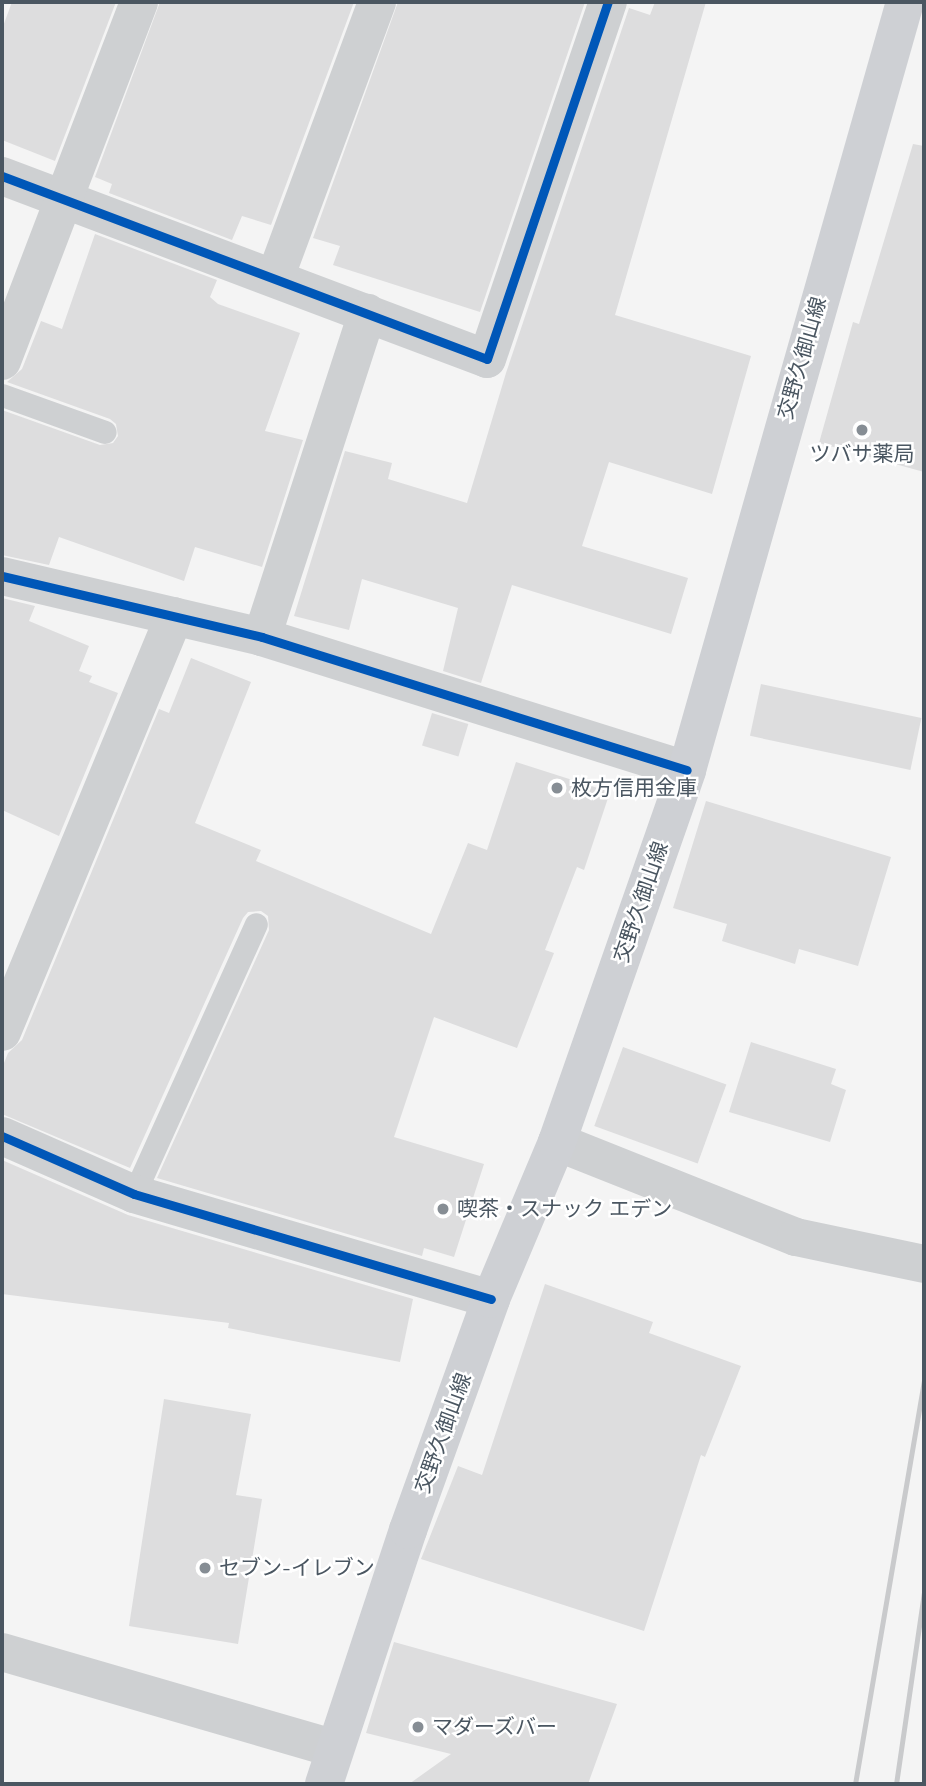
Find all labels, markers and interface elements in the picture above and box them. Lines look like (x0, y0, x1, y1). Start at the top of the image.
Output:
street label: 交野久御山線 (773, 294, 831, 422)
marker: ツバサ薬局 (854, 422, 870, 438)
place label: ツバサ薬局 (810, 441, 914, 467)
place label: 枚方信用金庫 (571, 775, 697, 801)
marker: 枚方信用金庫 (549, 780, 565, 796)
street label: 交野久御山線 (609, 838, 673, 966)
place label: 喫茶・スナック エデン (457, 1196, 672, 1222)
marker: 喫茶・スナック エデン (435, 1201, 451, 1217)
street label: 交野久御山線 (410, 1369, 476, 1497)
place label: セブン-イレブン (219, 1555, 375, 1581)
marker: セブン-イレブン (197, 1560, 213, 1576)
place label: マダーズバー (432, 1714, 558, 1740)
marker: マダーズバー (410, 1719, 426, 1735)

